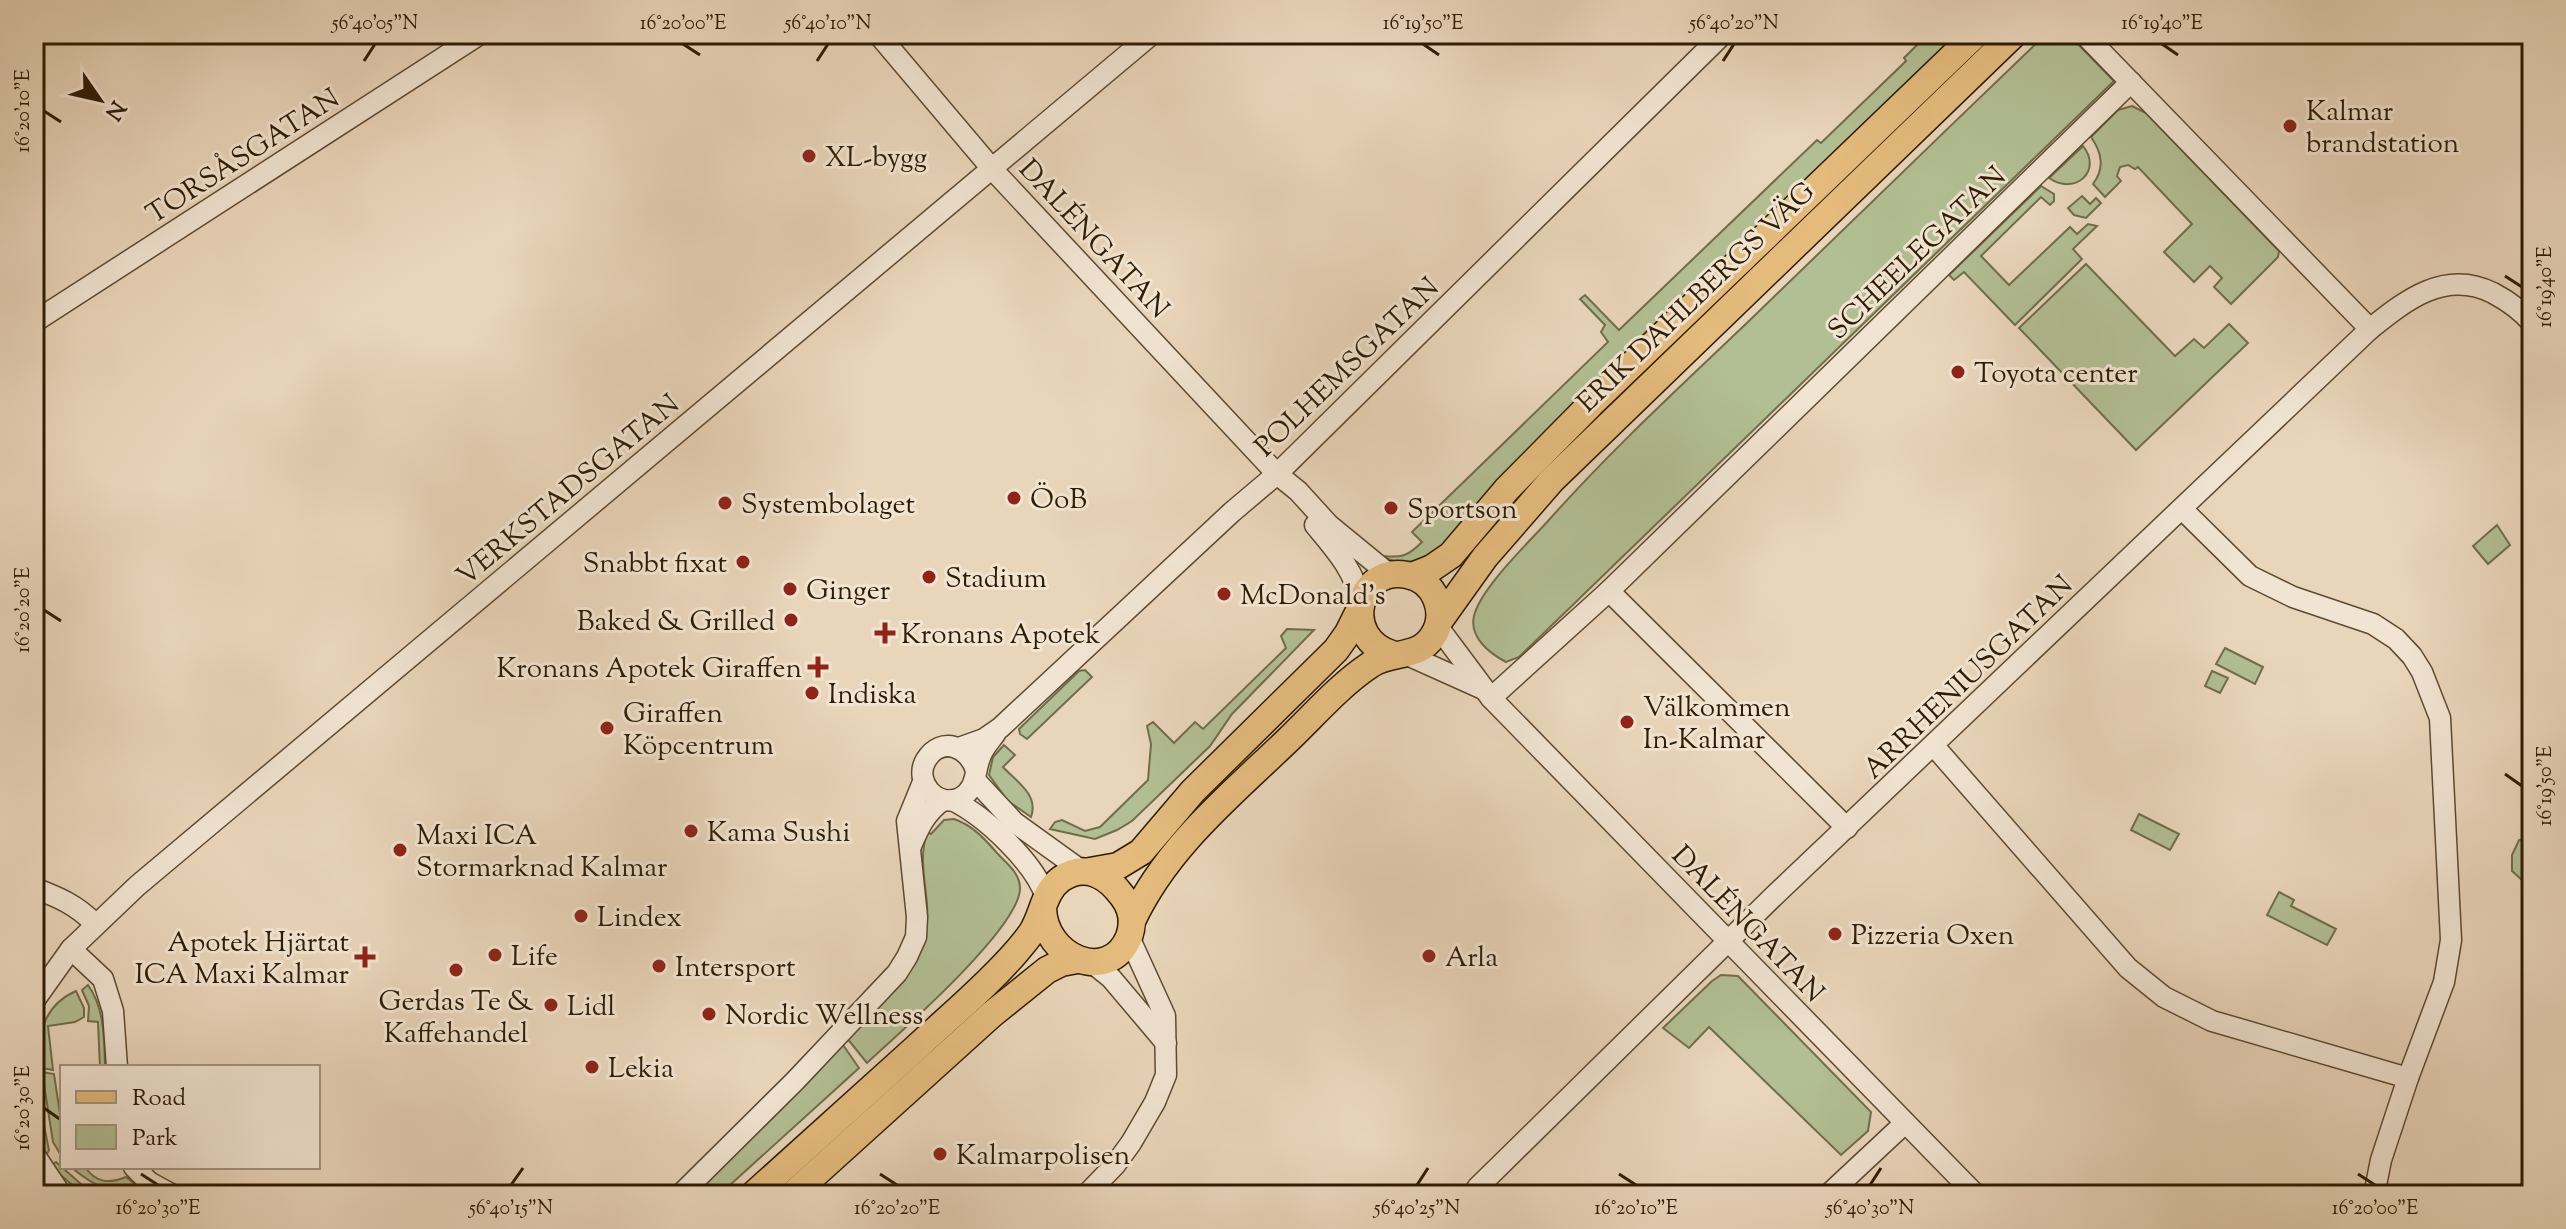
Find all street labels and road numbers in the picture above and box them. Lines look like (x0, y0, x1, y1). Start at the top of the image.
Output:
street label: TORSÅSGATAN (139, 80, 348, 235)
street label: DALÉNGATAN (1008, 151, 1177, 329)
street label: SCHEELEGATAN (1820, 158, 2016, 350)
street label: ERIK DAHLBERGS VÄG (1569, 174, 1825, 423)
street label: POLHEMSGATAN (1247, 269, 1449, 467)
street label: VERKSTADSGATAN (449, 386, 689, 597)
street label: ARRHENIUSGATAN (1855, 567, 2083, 789)
street label: DALÉNGATAN (1661, 837, 1832, 1013)

